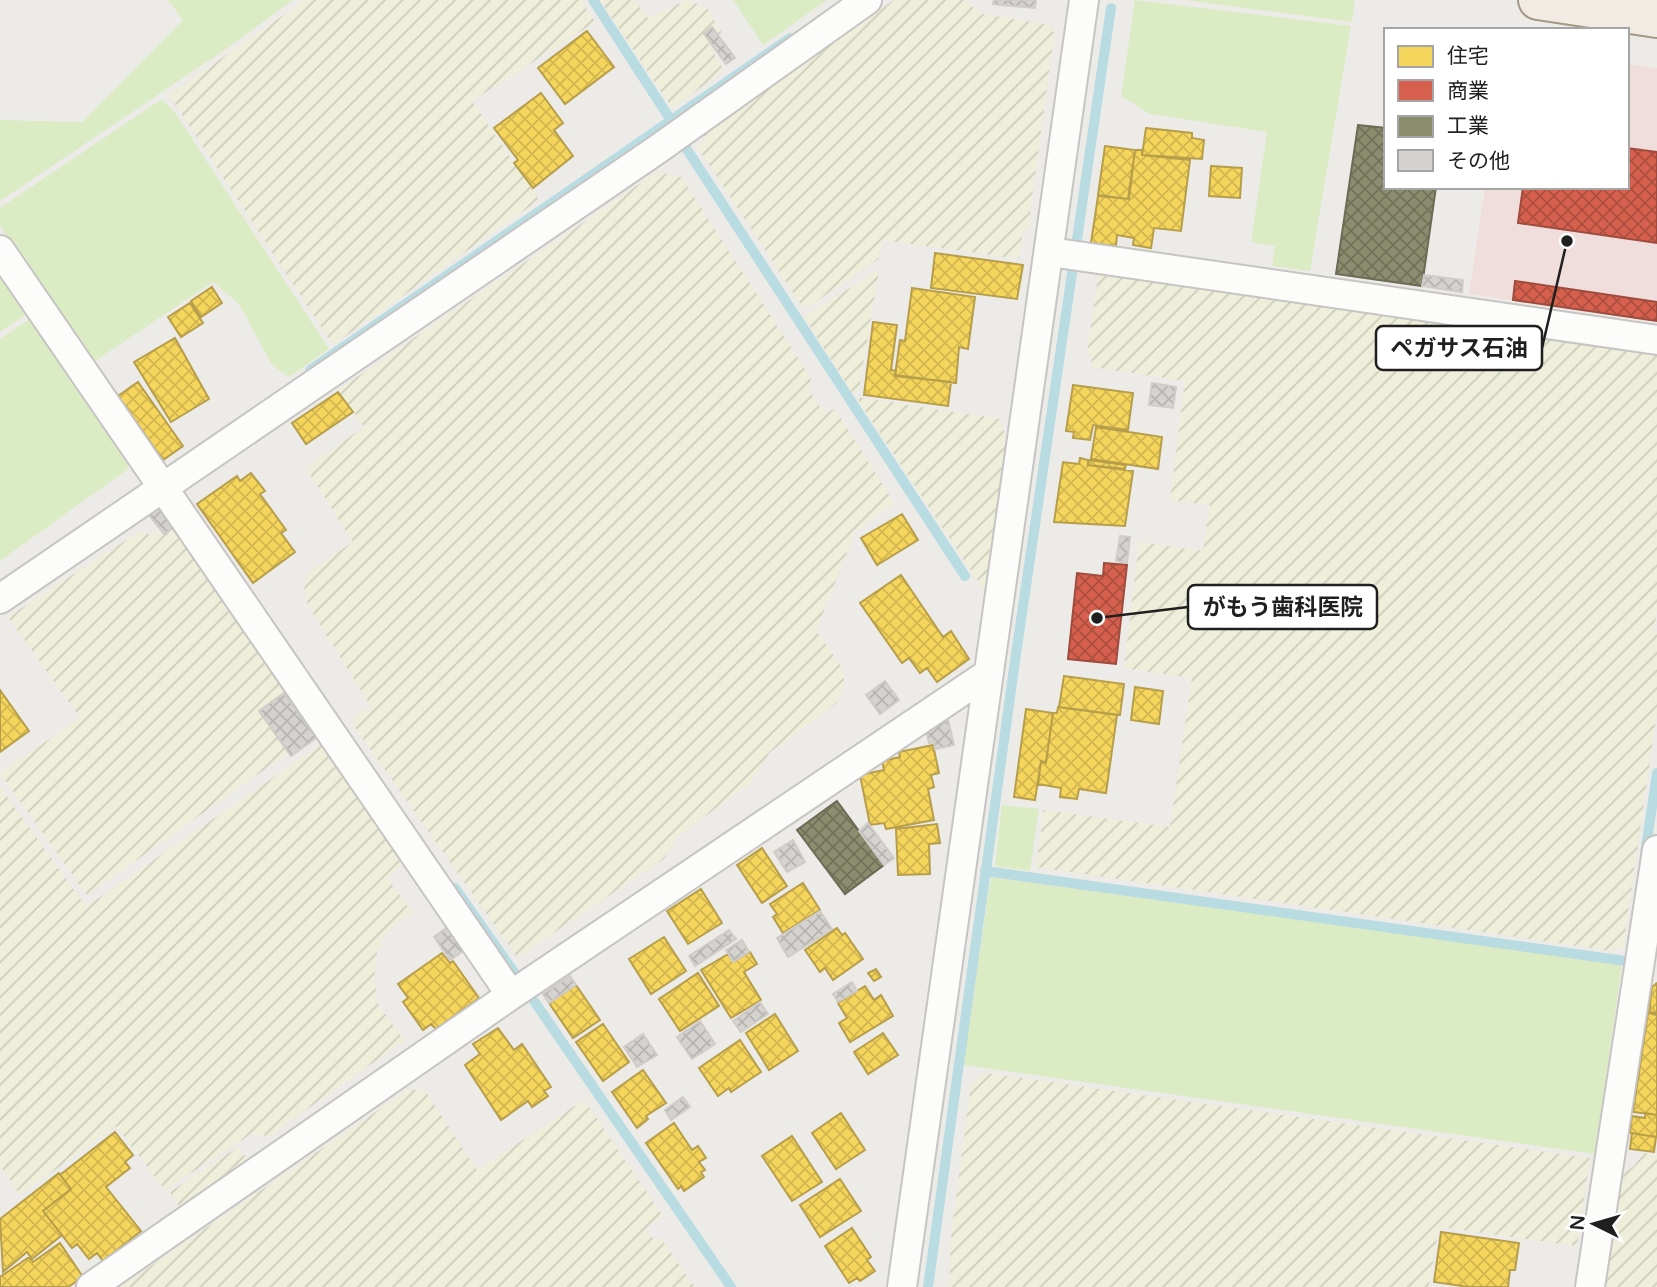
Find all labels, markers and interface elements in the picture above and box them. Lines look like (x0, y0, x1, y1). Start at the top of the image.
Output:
legend (1384, 28, 1629, 189)
text: 住宅 (1447, 44, 1489, 69)
text: 商業 (1447, 79, 1489, 104)
text: 工業 (1447, 114, 1489, 139)
text: その他 (1447, 149, 1510, 174)
callout: ペガサス石油 (1376, 326, 1542, 370)
text: ペガサス石油 (1390, 335, 1528, 363)
callout: がもう歯科医院 (1188, 585, 1377, 629)
text: がもう歯科医院 (1203, 594, 1363, 622)
north arrow (1559, 1189, 1629, 1259)
text: N (1566, 1214, 1590, 1231)

